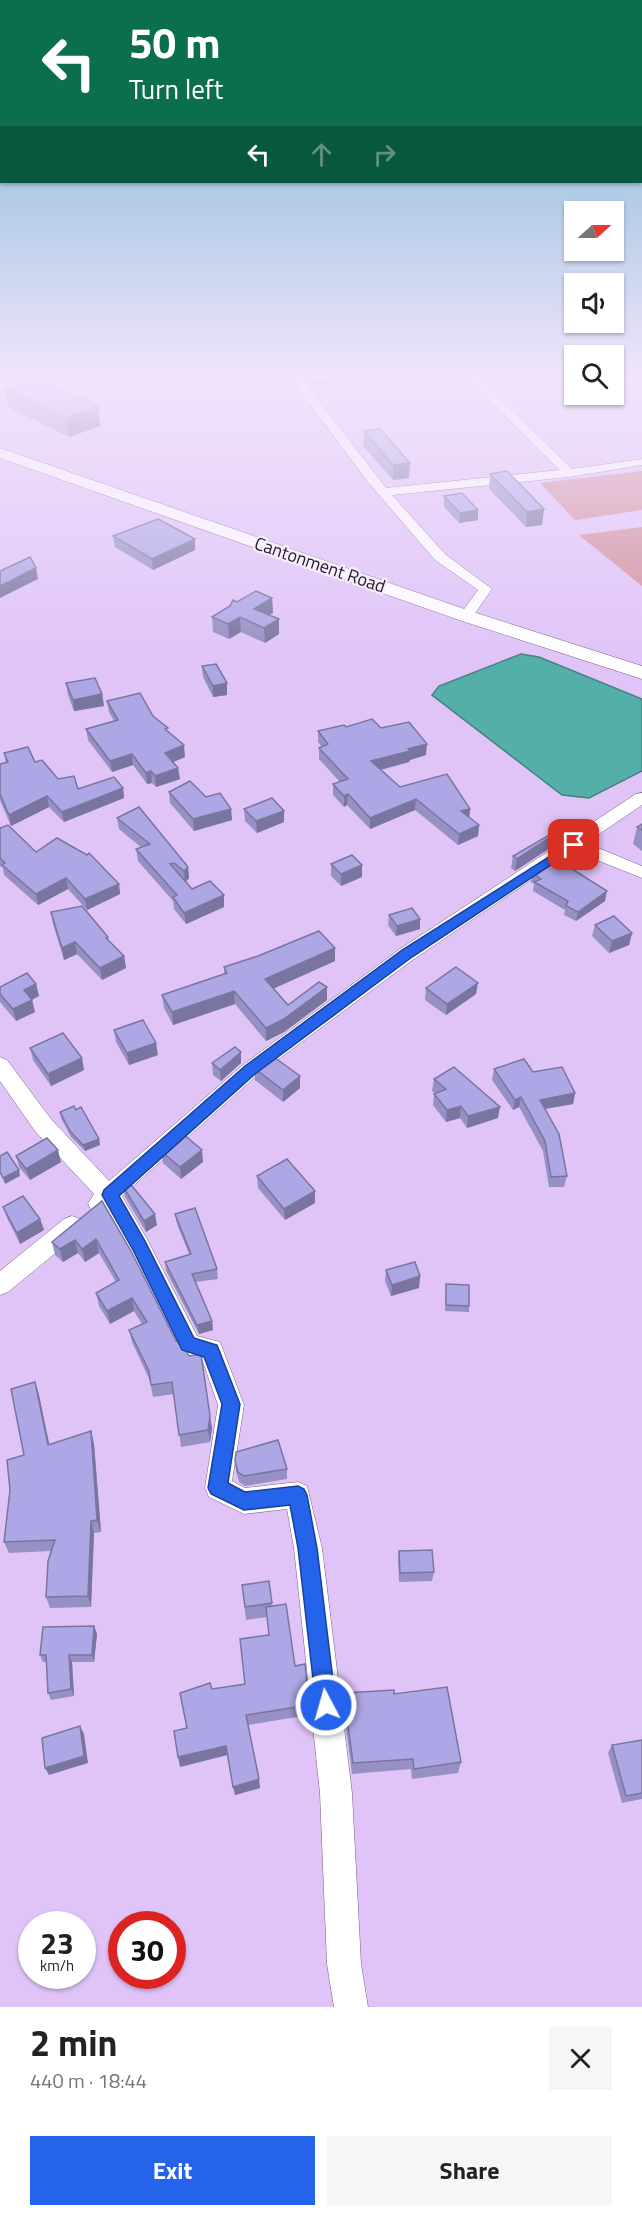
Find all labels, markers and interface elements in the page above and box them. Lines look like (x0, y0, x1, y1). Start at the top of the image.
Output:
text: 50 m (129, 10, 221, 74)
icon: left (30, 24, 108, 102)
text: Turn left (129, 68, 223, 109)
icon: left (242, 138, 275, 171)
icon: ahead (305, 138, 338, 171)
icon: right (368, 138, 401, 171)
north arrow (564, 201, 624, 261)
map controls (564, 201, 624, 405)
button: sound (564, 273, 624, 333)
button: search (564, 345, 624, 405)
street label: Cantonment Road (251, 529, 389, 600)
pin (548, 819, 599, 870)
icon: arrive (557, 828, 590, 861)
position arrow (294, 1673, 358, 1737)
speed limit sign: 30 (108, 1911, 186, 1989)
text: 23 (40, 1920, 74, 1966)
text: km/h (40, 1954, 74, 1977)
text: 2 min (30, 2015, 117, 2070)
button: close (549, 2027, 612, 2090)
text: 440 m · 18:44 (30, 2065, 147, 2096)
button: Exit (30, 2136, 315, 2205)
button: Share (327, 2136, 612, 2205)

